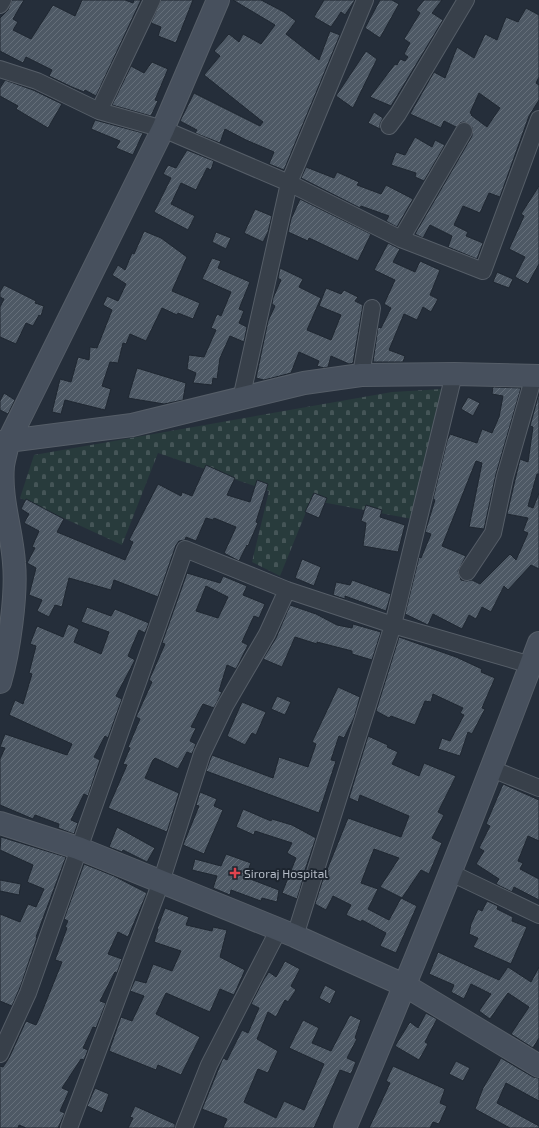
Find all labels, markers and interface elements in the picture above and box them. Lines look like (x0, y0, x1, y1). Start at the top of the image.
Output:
place label: Siroraj Hospital (244, 866, 328, 881)
marker: Siroraj Hospital (229, 867, 241, 879)

